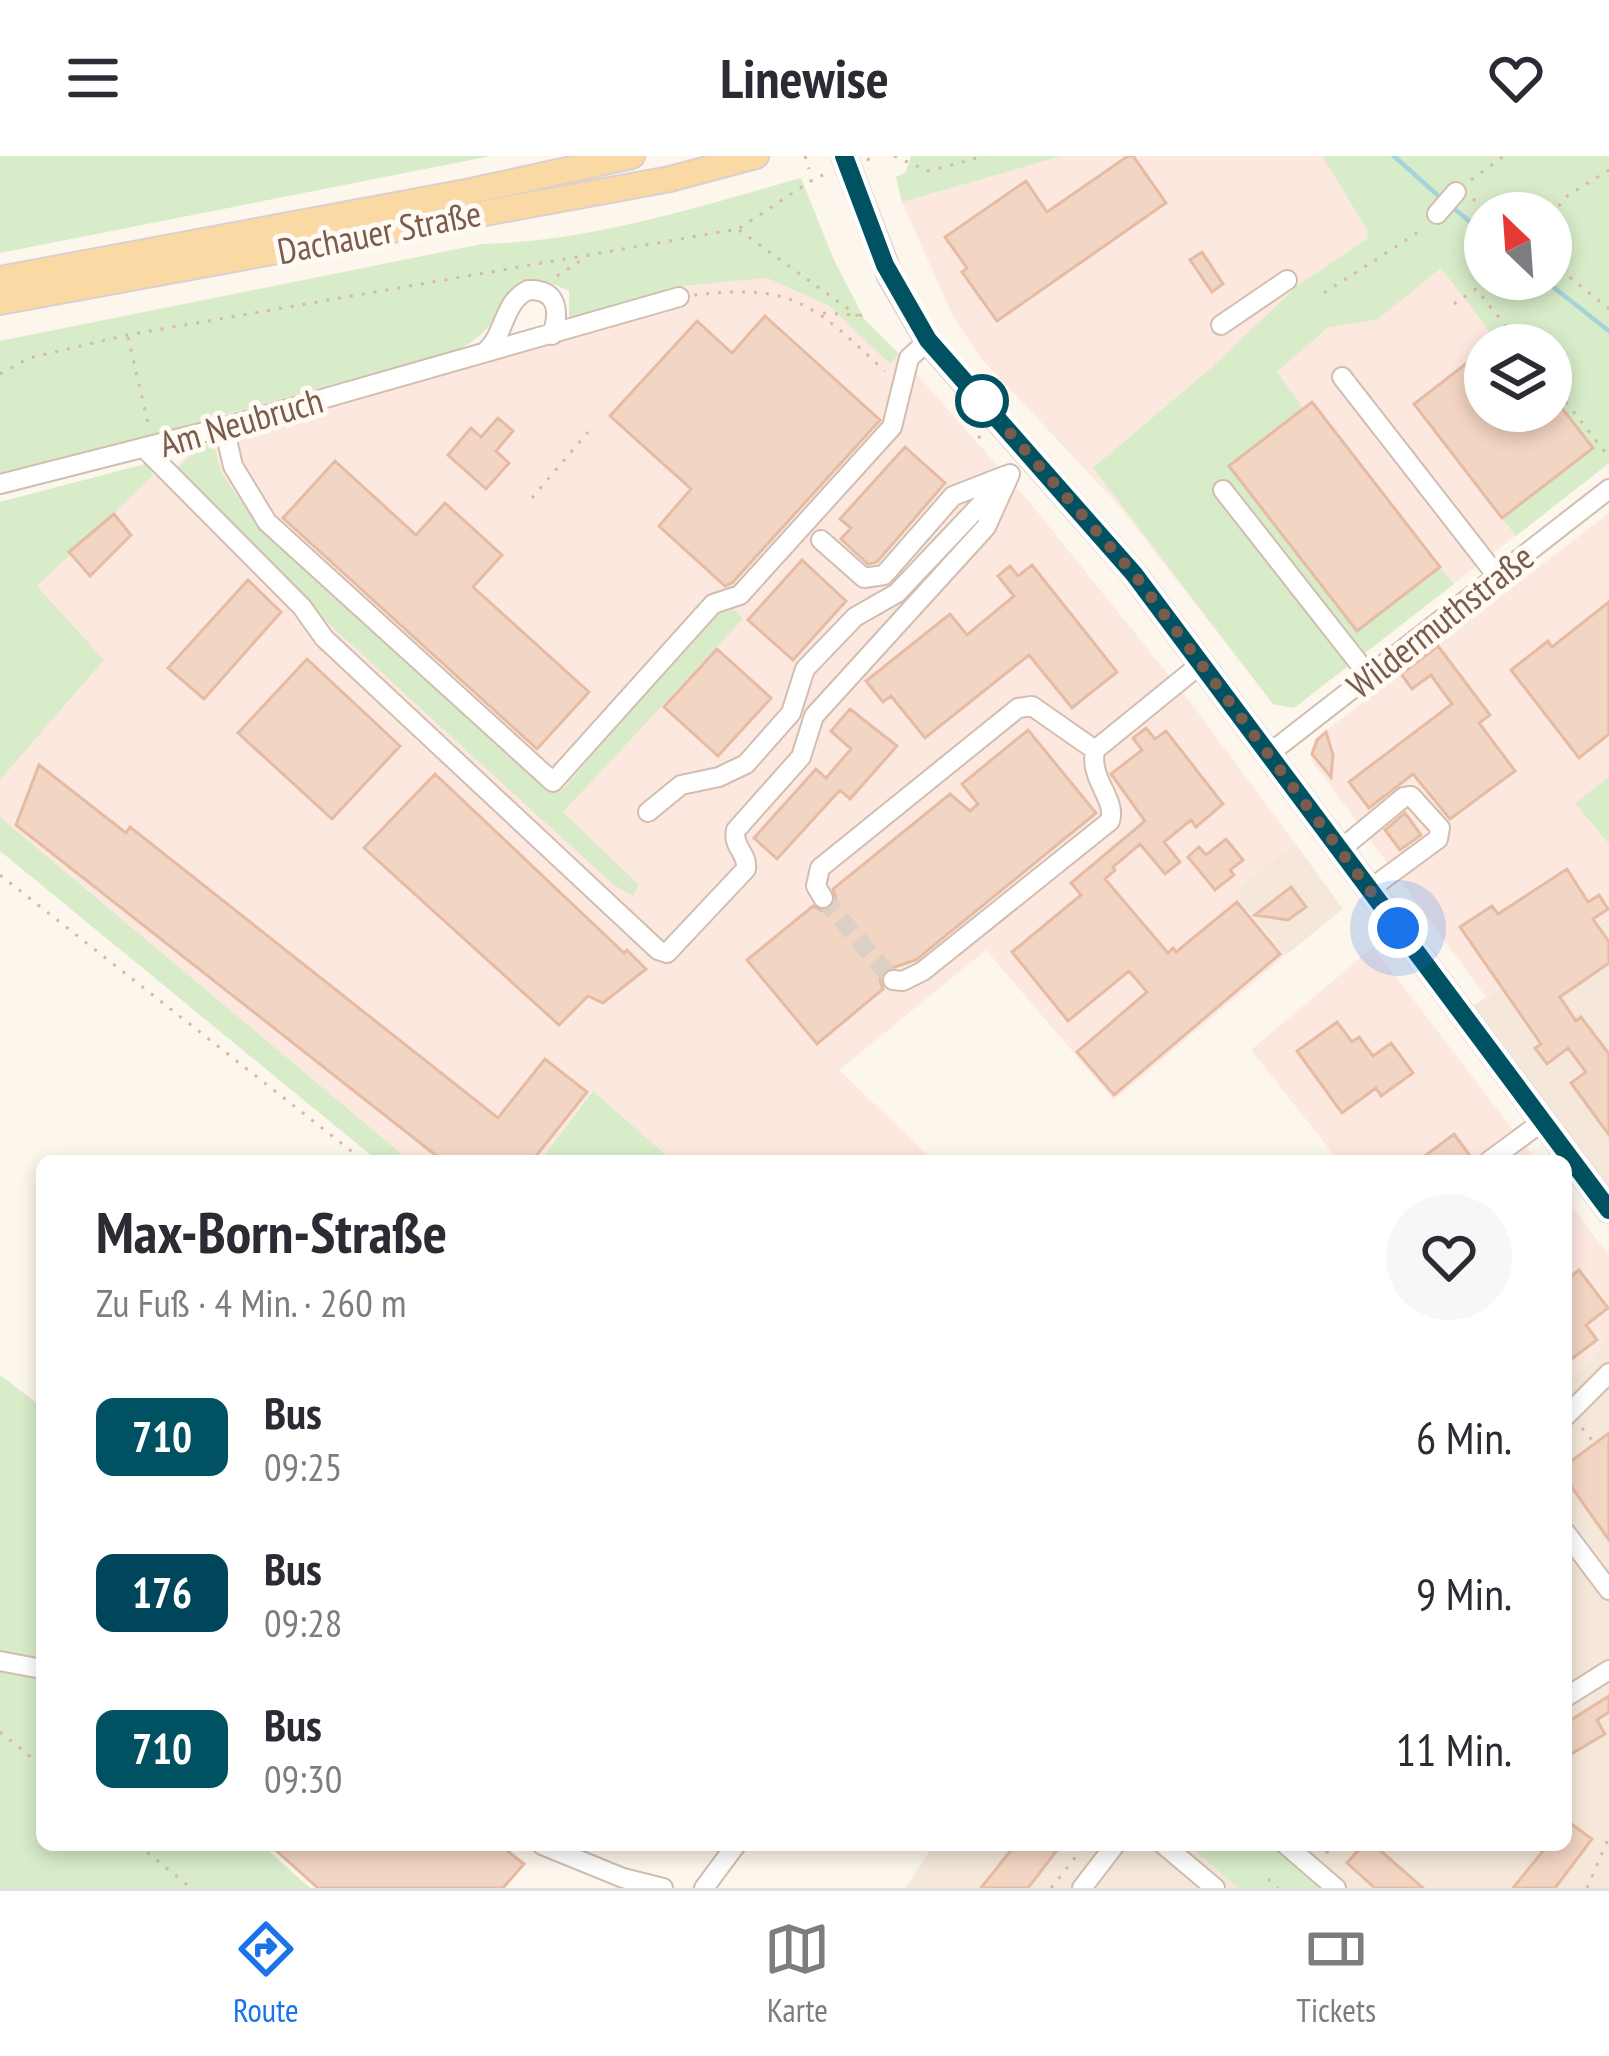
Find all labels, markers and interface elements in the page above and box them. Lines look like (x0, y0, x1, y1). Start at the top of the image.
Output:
text: Linewise (720, 43, 889, 113)
icon: menu (60, 45, 126, 111)
icon: heart (1483, 45, 1549, 111)
street label: Dachauer Straße (273, 189, 485, 274)
north arrow (1464, 192, 1572, 300)
map controls (1464, 192, 1572, 432)
button: layers (1464, 324, 1572, 432)
street label: Am Neubruch (154, 376, 328, 467)
unlabelled marker (957, 376, 1007, 426)
street label: Wildermuthstraße (1337, 533, 1543, 708)
your location (1368, 898, 1428, 958)
button: heart (1386, 1194, 1512, 1320)
text: Max-Born-Straße (96, 1195, 447, 1269)
text: Zu Fuß · 4 Min. · 260 m (96, 1277, 406, 1328)
text: Bus (264, 1383, 322, 1441)
text: 6 Min. (1416, 1408, 1512, 1466)
text: 710 (132, 1409, 192, 1464)
text: 09:25 (264, 1441, 342, 1492)
text: Bus (264, 1539, 322, 1597)
text: 9 Min. (1416, 1564, 1512, 1622)
text: 176 (132, 1565, 192, 1620)
text: 09:28 (264, 1597, 342, 1648)
text: Bus (264, 1695, 322, 1753)
text: 11 Min. (1396, 1720, 1512, 1778)
text: 710 (132, 1721, 192, 1776)
text: 09:30 (264, 1753, 342, 1804)
tab: Route (233, 1916, 299, 2031)
tab: Karte (764, 1916, 830, 2031)
tab: Tickets (1296, 1916, 1376, 2031)

